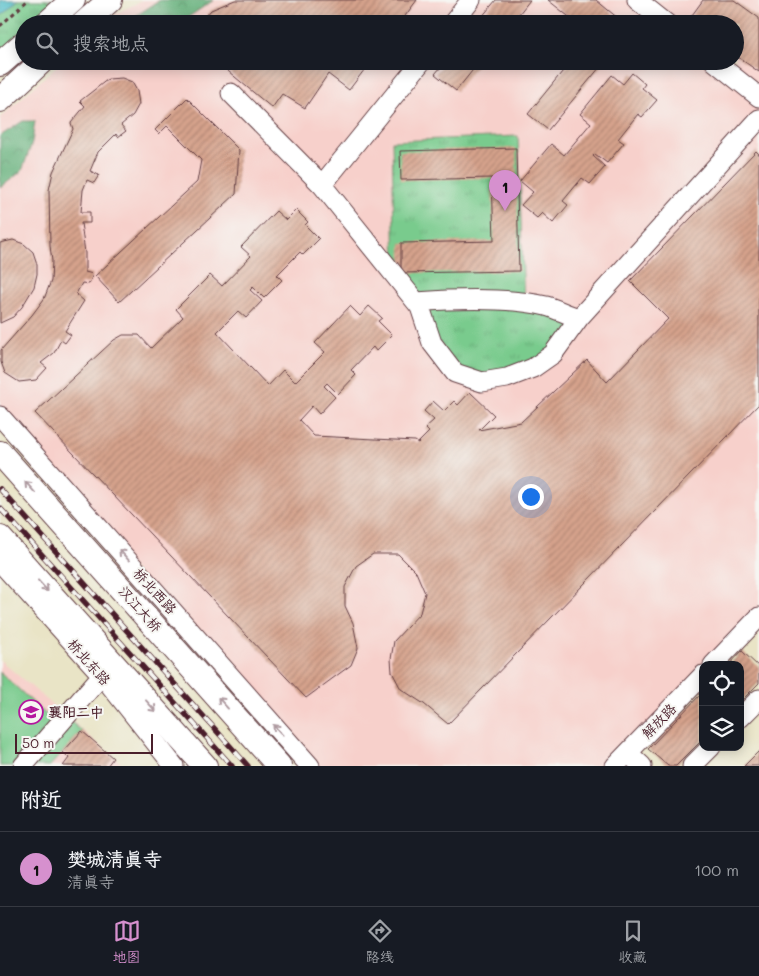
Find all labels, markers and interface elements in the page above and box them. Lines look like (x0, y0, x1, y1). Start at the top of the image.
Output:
search box (15, 15, 744, 70)
icon: search (33, 29, 61, 57)
text: 搜索地点 (73, 30, 149, 55)
pin: 1 (489, 170, 521, 211)
one-way arrow (24, 480, 36, 493)
your location (518, 484, 544, 510)
one-way arrow (118, 549, 130, 562)
street label: 桥北西路 (130, 564, 181, 618)
one-way arrow (37, 579, 49, 592)
street label: 汉江大桥 (115, 582, 166, 636)
street label: 桥北东路 (64, 634, 115, 689)
map controls (699, 661, 744, 751)
button: locate (699, 661, 744, 706)
one-way arrow (218, 697, 229, 710)
school or university icon: 襄阳二中 (18, 699, 44, 725)
street label: 解放路 (637, 699, 680, 742)
one-way arrow (146, 700, 157, 713)
place label: 襄阳二中 (48, 702, 104, 721)
button: layers (699, 706, 744, 751)
one-way arrow (272, 723, 284, 736)
scale bar (15, 731, 152, 754)
text: 50 m (22, 733, 54, 752)
text: 附近 (20, 785, 62, 812)
text: 樊城清真寺 (67, 846, 162, 871)
text: 1 (32, 859, 40, 880)
text: 100 m (694, 859, 739, 880)
text: 清真寺 (67, 871, 115, 892)
tab: 地图 (113, 917, 141, 966)
tab: 路线 (366, 917, 394, 966)
tab: 收藏 (619, 917, 647, 966)

